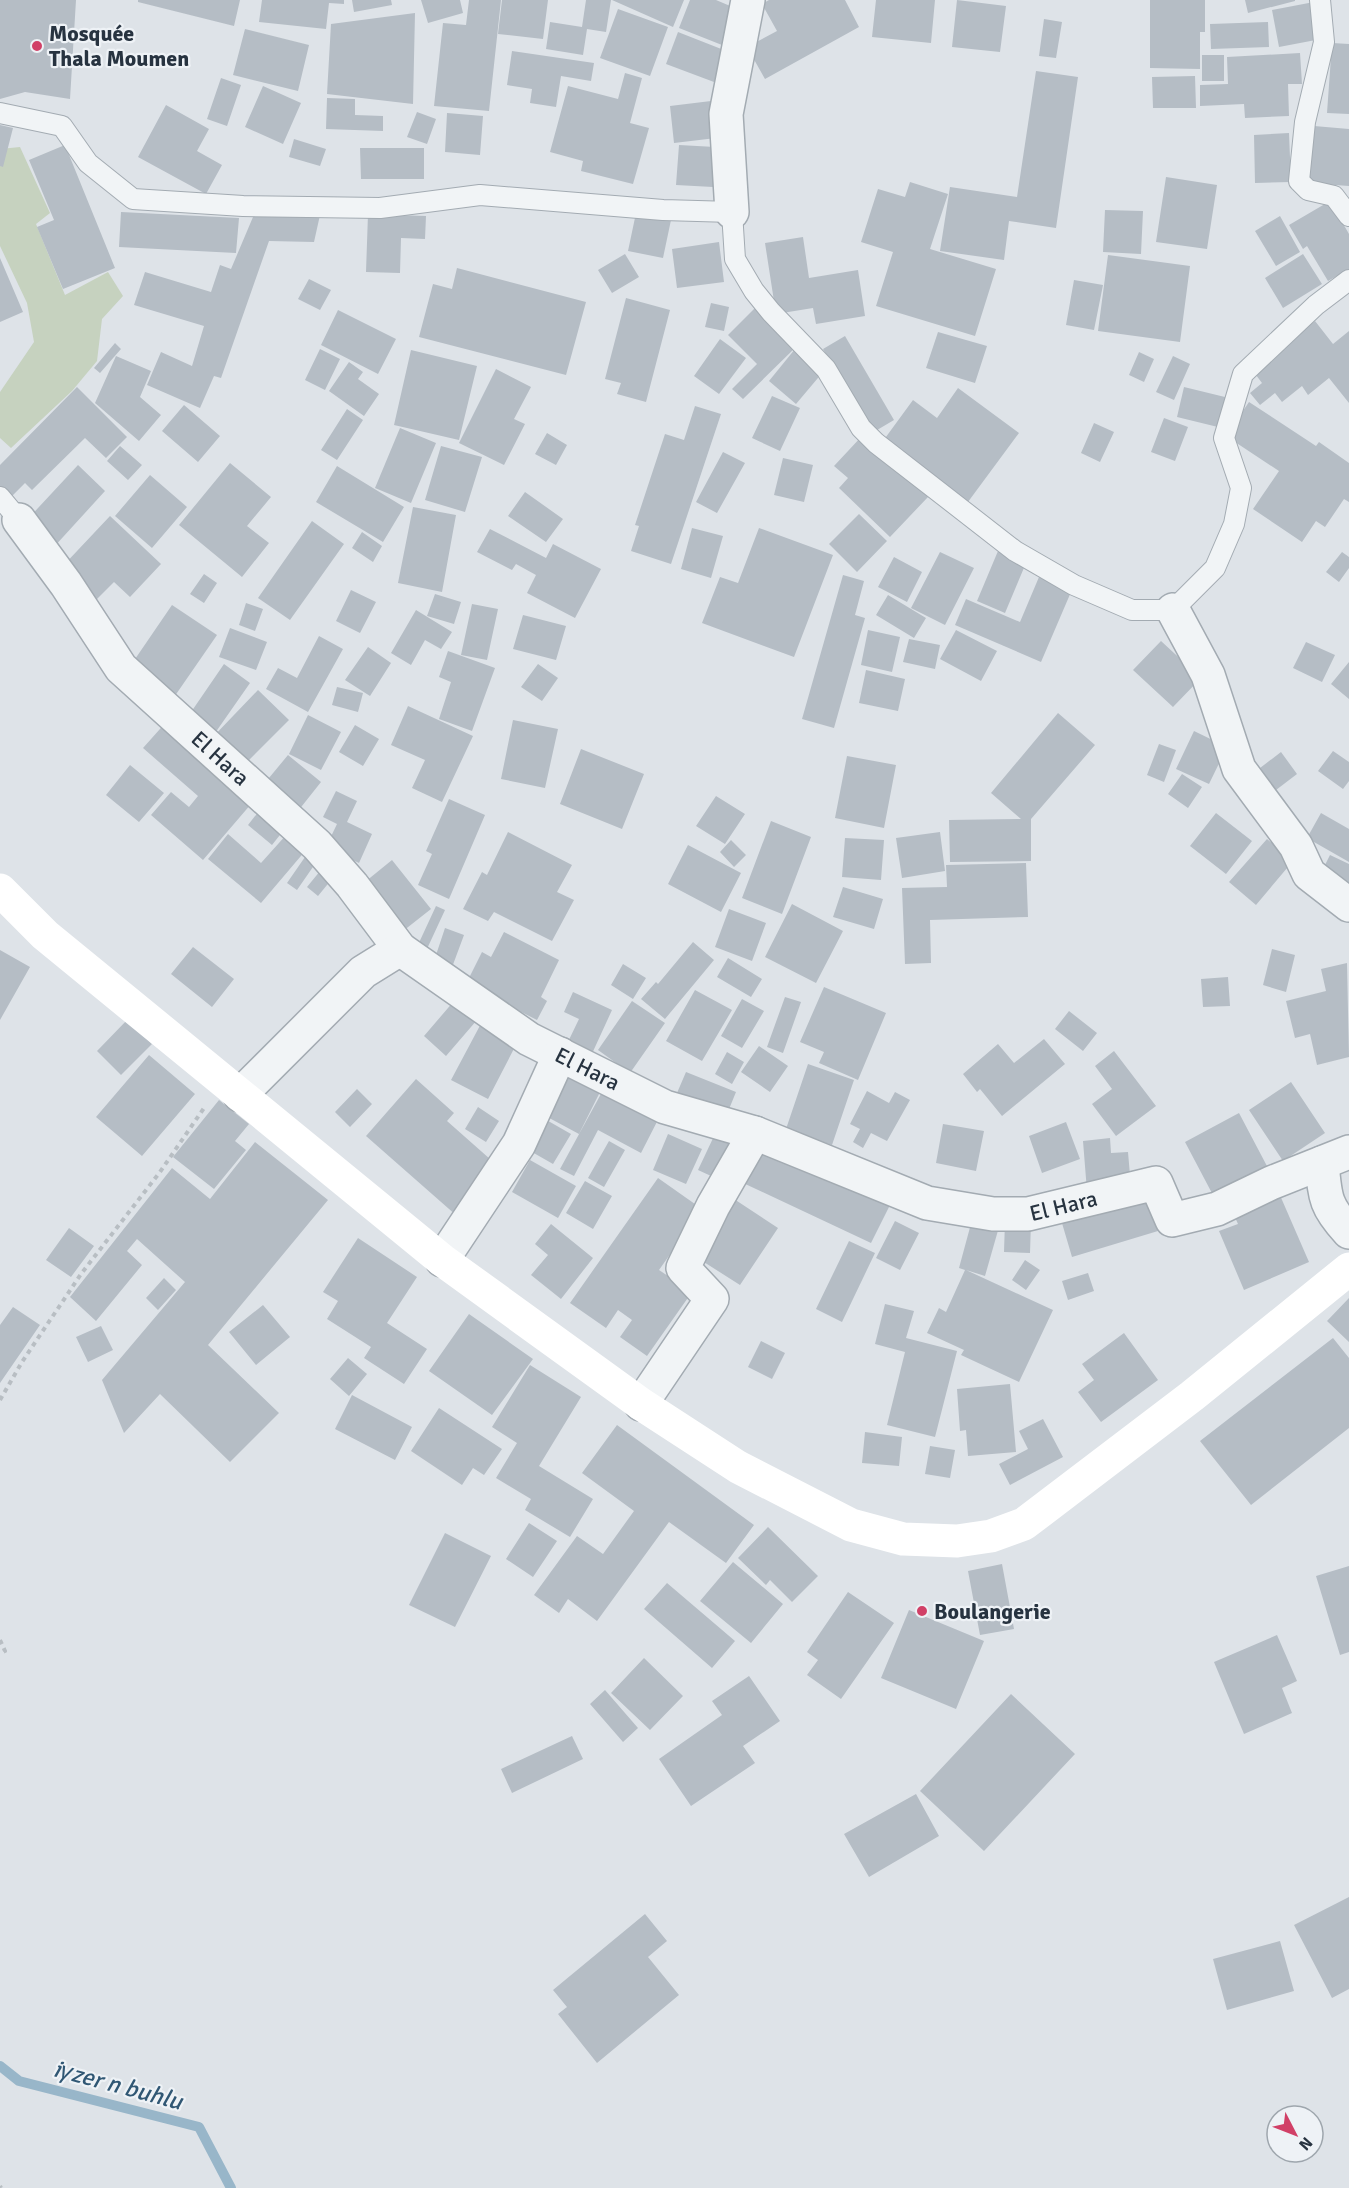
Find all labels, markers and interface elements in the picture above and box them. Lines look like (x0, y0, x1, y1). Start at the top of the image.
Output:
place label: Mosquée Thala Moumen (49, 20, 189, 72)
marker: Mosquée Thala Moumen (30, 39, 44, 53)
street label: El Hara (186, 725, 255, 791)
street label: El Hara (551, 1041, 624, 1096)
street label: El Hara (1027, 1185, 1100, 1227)
place label: Boulangerie (934, 1598, 1051, 1625)
marker: Boulangerie (915, 1604, 929, 1618)
water label: iγzer n buhlu (50, 2053, 187, 2117)
north arrow (1265, 2104, 1325, 2164)
text: N (1294, 2133, 1317, 2154)

